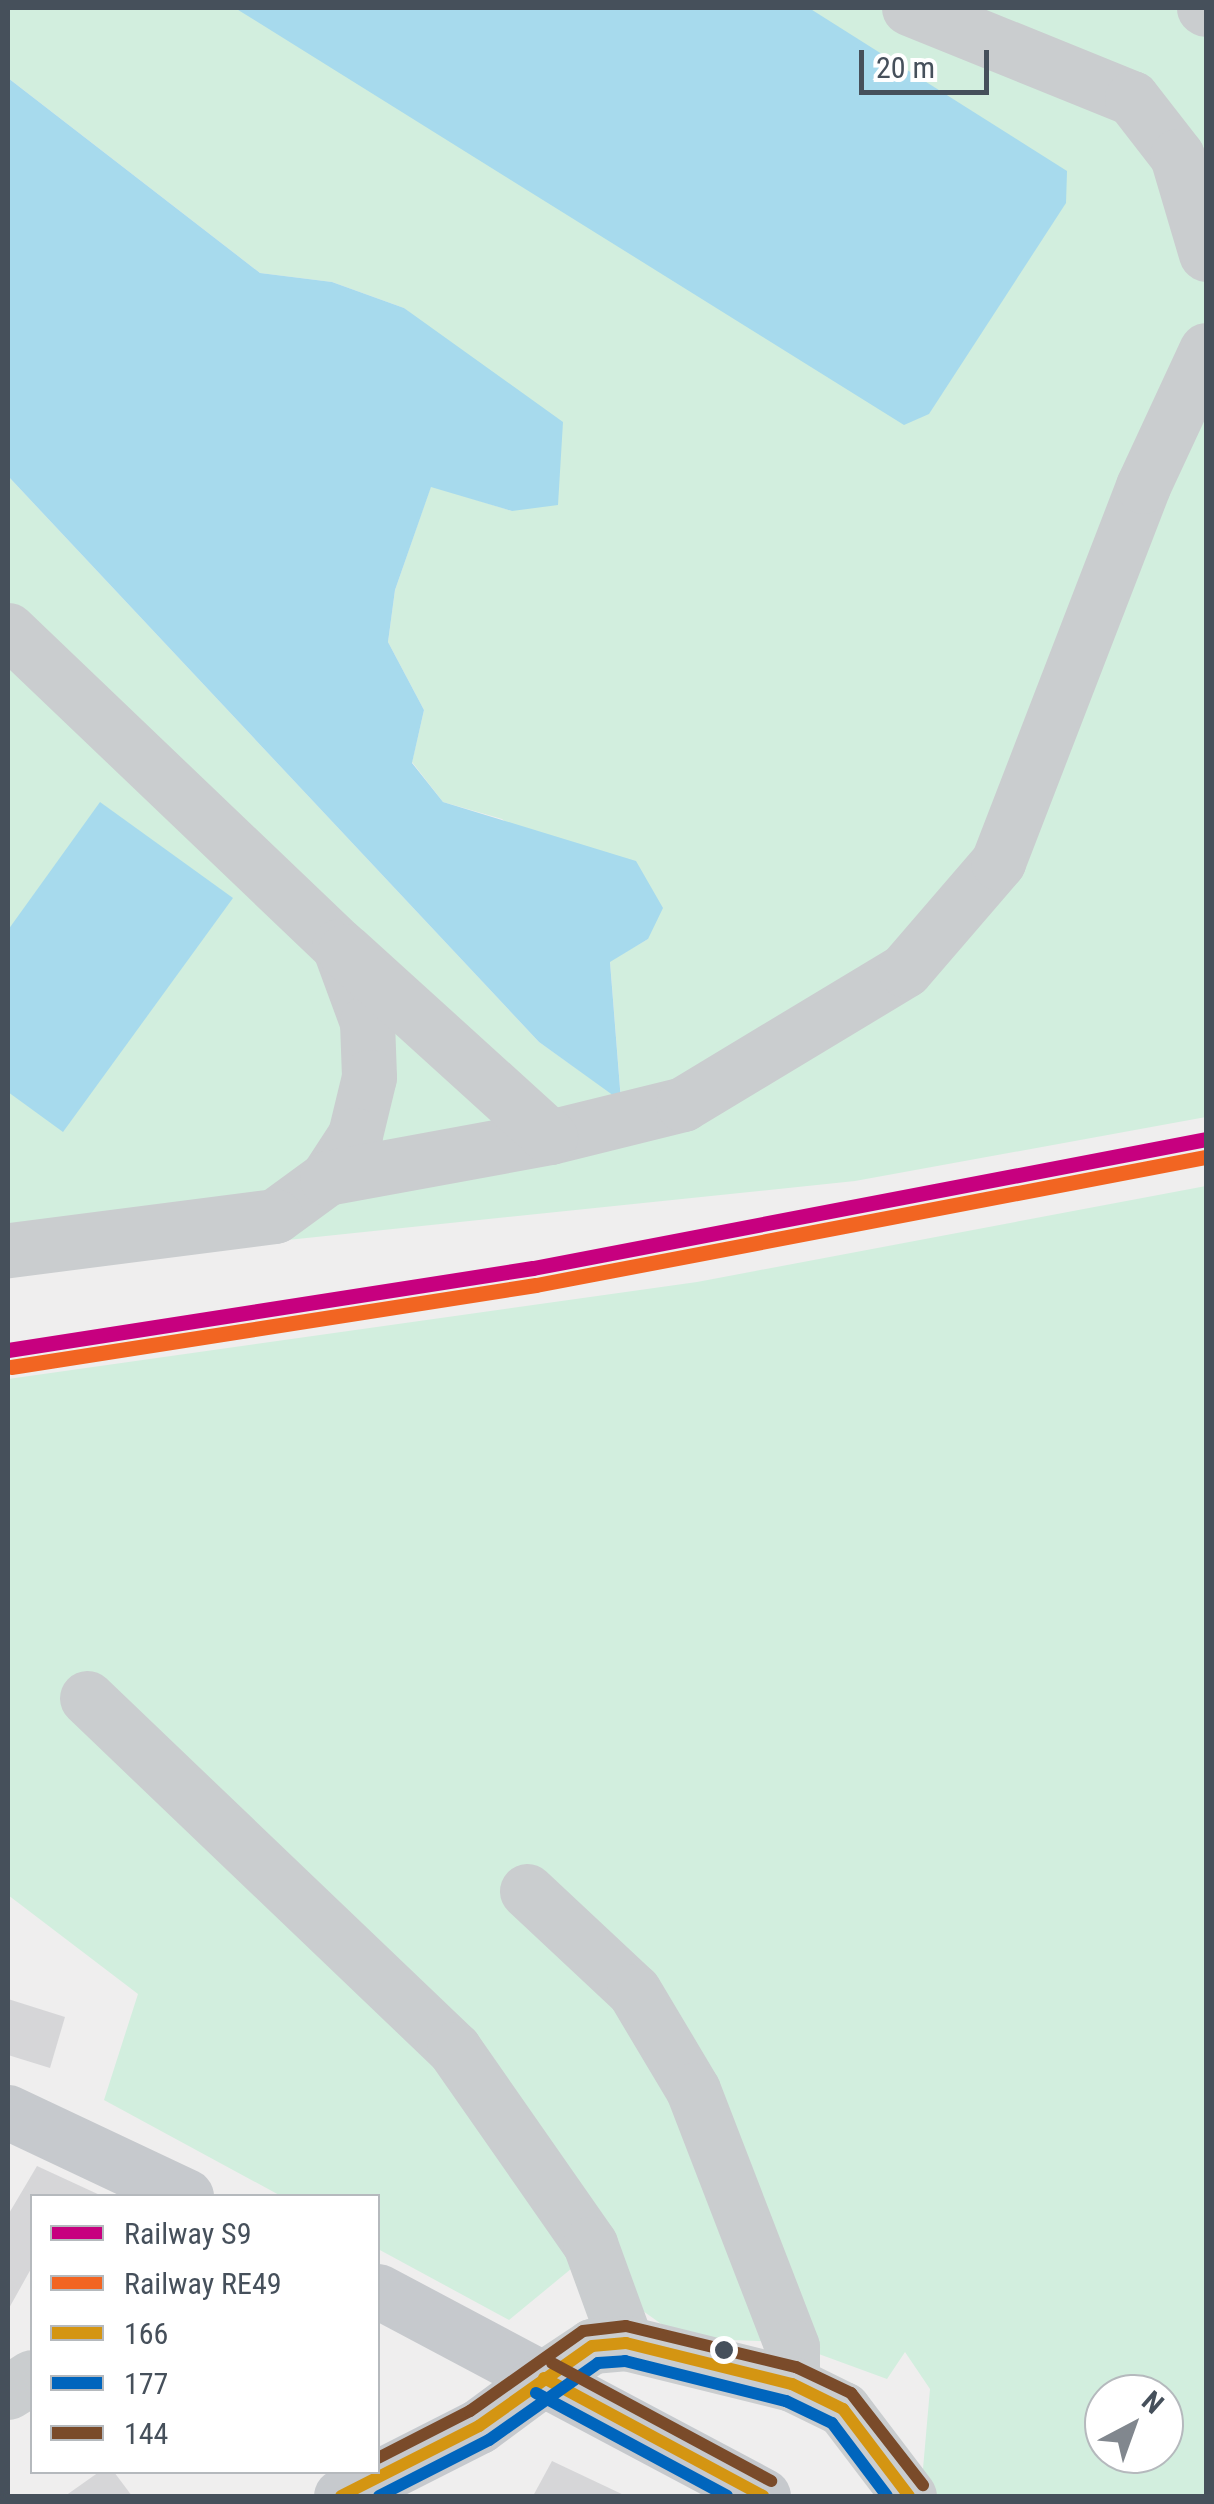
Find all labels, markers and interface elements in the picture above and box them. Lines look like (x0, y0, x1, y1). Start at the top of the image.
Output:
scale bar (864, 30, 994, 92)
text: 20 m (876, 50, 935, 85)
legend (30, 2194, 380, 2474)
text: Railway S9 (124, 2216, 251, 2251)
text: Railway RE49 (124, 2266, 282, 2301)
text: 166 (124, 2316, 168, 2351)
unlabelled marker (714, 2340, 734, 2360)
text: 177 (124, 2366, 168, 2401)
north arrow (1084, 2374, 1184, 2474)
text: N (1135, 2384, 1170, 2421)
text: 144 (124, 2416, 168, 2451)

